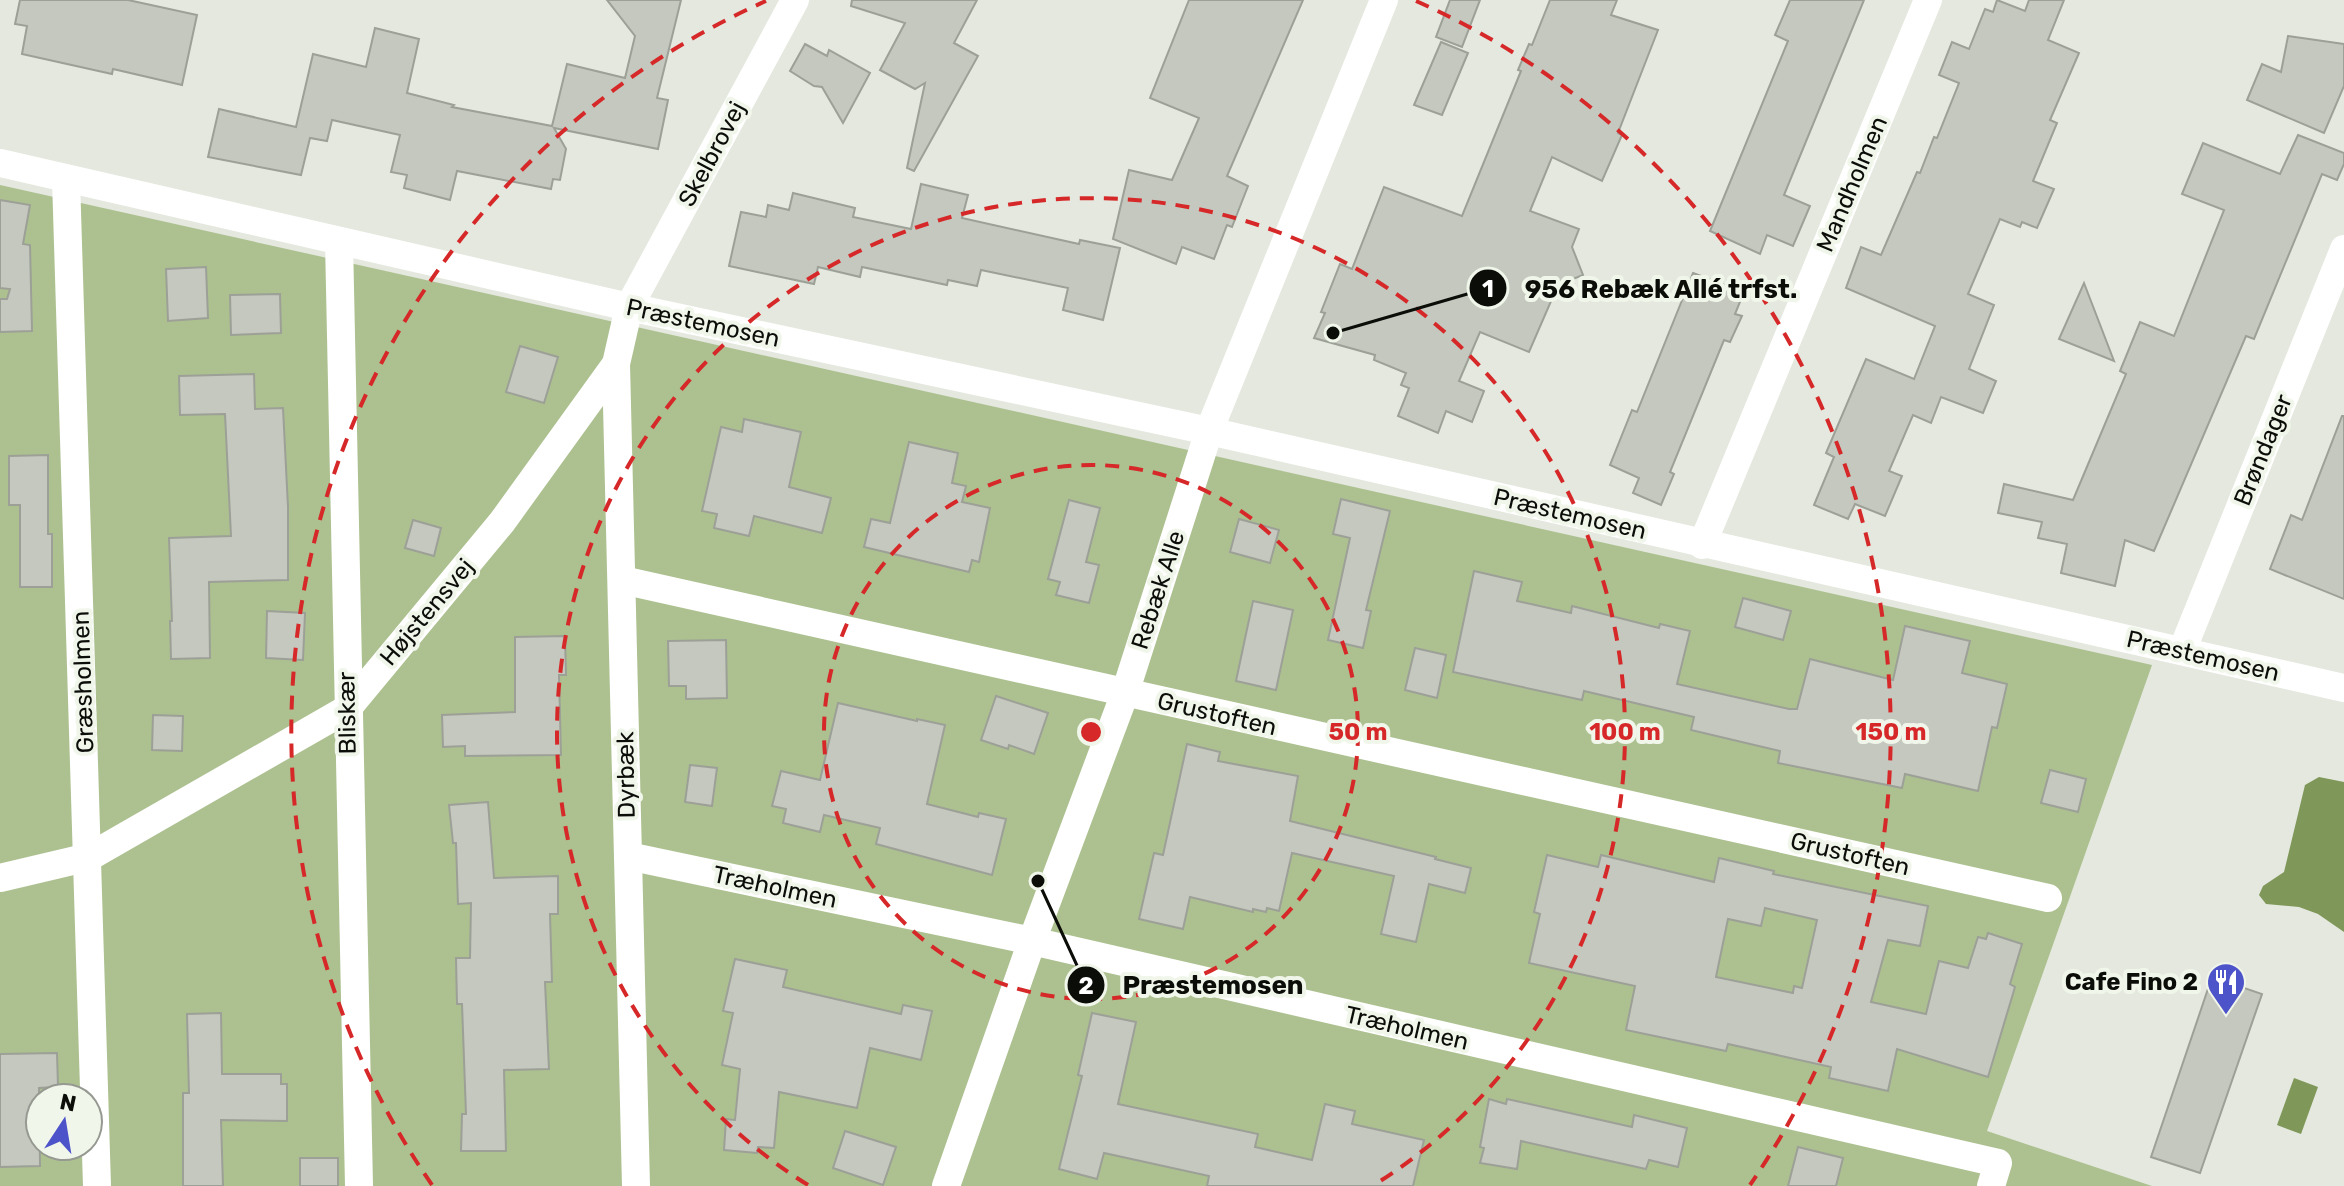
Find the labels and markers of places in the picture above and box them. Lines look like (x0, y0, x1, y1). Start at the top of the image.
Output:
callout: 956 Rebæk Allé trfst. (1468, 263, 1814, 313)
centre of rings (1077, 718, 1105, 746)
callout: Præstemosen (1066, 960, 1319, 1010)
restaurant icon: Cafe Fino 2 (2205, 961, 2247, 1016)
place label: Cafe Fino 2 (2065, 968, 2198, 996)

